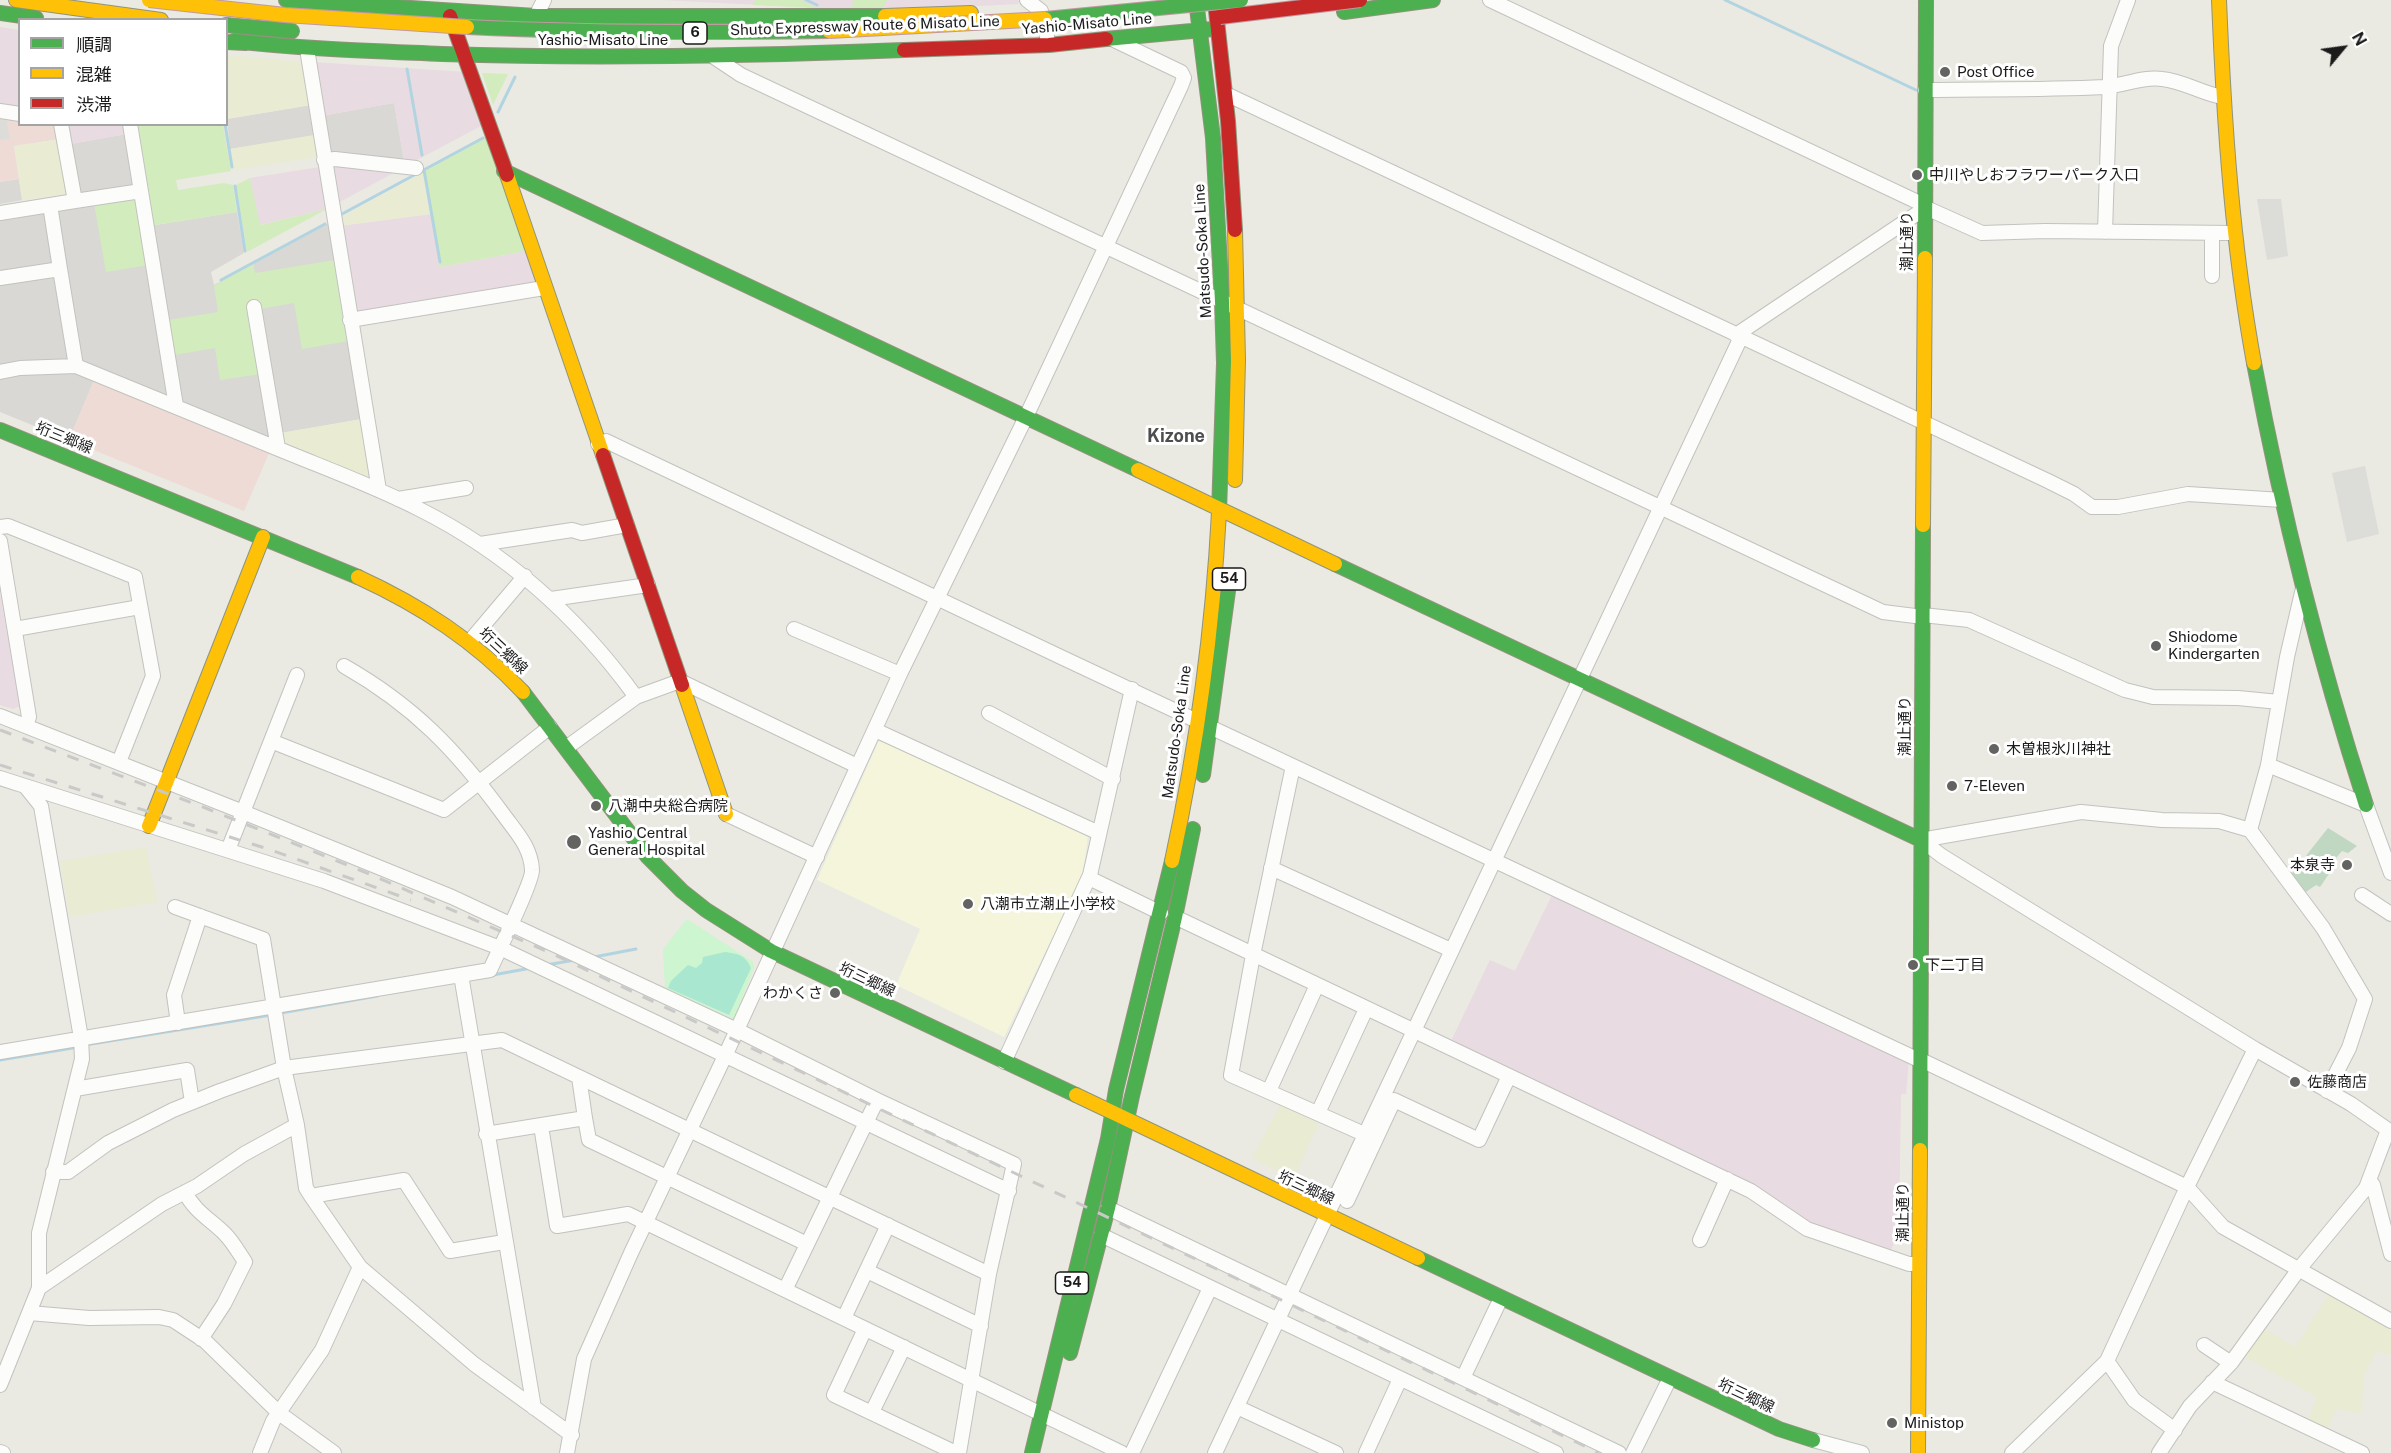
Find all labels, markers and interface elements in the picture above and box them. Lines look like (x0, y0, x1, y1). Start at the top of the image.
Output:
street label: Yashio-Misato Line (1021, 9, 1153, 39)
street label: Shuto Expressway Route 6 Misato Line (730, 12, 1000, 40)
legend (18, 18, 228, 126)
north arrow (2313, 18, 2373, 78)
road number: 6 (683, 22, 707, 44)
text: N (2348, 29, 2371, 49)
street label: Yashio-Misato Line (538, 31, 668, 49)
text: 順調 (76, 34, 112, 55)
place label: Post Office (1957, 63, 2034, 81)
text: 混雑 (76, 64, 112, 85)
marker: Post Office (1938, 65, 1952, 79)
text: 渋滞 (76, 94, 112, 115)
place label: 中川やしおフラワーパーク入口 (1929, 166, 2139, 184)
marker: 中川やしおフラワーパーク入口 (1910, 168, 1924, 182)
street label: Matsudo-Soka Line (1190, 183, 1216, 319)
street label: 潮止通り (1898, 211, 1916, 271)
street label: 垳三郷線 (33, 418, 95, 458)
district label: Kizone (1147, 425, 1205, 447)
road number: 54 (1212, 568, 1246, 590)
street label: 垳三郷線 (475, 624, 531, 678)
place label: Shiodome Kindergarten (2168, 628, 2260, 663)
marker: Shiodome Kindergarten (2149, 639, 2163, 653)
street label: Matsudo-Soka Line (1159, 664, 1195, 800)
street label: 潮止通り (1896, 696, 1914, 756)
place label: 木曽根氷川神社 (2006, 740, 2111, 758)
marker: 木曽根氷川神社 (1987, 742, 2001, 756)
place label: 7-Eleven (1964, 777, 2025, 795)
marker: 7-Eleven (1945, 779, 1959, 793)
place label: 八潮中央総合病院 (608, 797, 728, 815)
marker: 八潮中央総合病院 (589, 799, 603, 813)
place label: Yashio Central General Hospital (588, 824, 705, 859)
marker: Yashio Central General Hospital (565, 833, 583, 851)
place label: 本泉寺 (2290, 856, 2335, 874)
marker: 本泉寺 (2340, 858, 2354, 872)
place label: 八潮市立潮止小学校 (980, 895, 1115, 913)
marker: 八潮市立潮止小学校 (961, 897, 975, 911)
place label: 下二丁目 (1925, 956, 1985, 974)
marker: 下二丁目 (1906, 958, 1920, 972)
street label: 垳三郷線 (836, 959, 898, 1001)
place label: わかくさ (763, 984, 823, 1002)
marker: わかくさ (828, 986, 842, 1000)
place label: 佐藤商店 (2307, 1073, 2367, 1091)
marker: 佐藤商店 (2288, 1075, 2302, 1089)
street label: 垳三郷線 (1275, 1167, 1337, 1209)
street label: 潮止通り (1894, 1182, 1912, 1242)
road number: 54 (1056, 1272, 1088, 1294)
street label: 垳三郷線 (1715, 1375, 1777, 1417)
place label: Ministop (1904, 1414, 1964, 1432)
marker: Ministop (1885, 1416, 1899, 1430)

